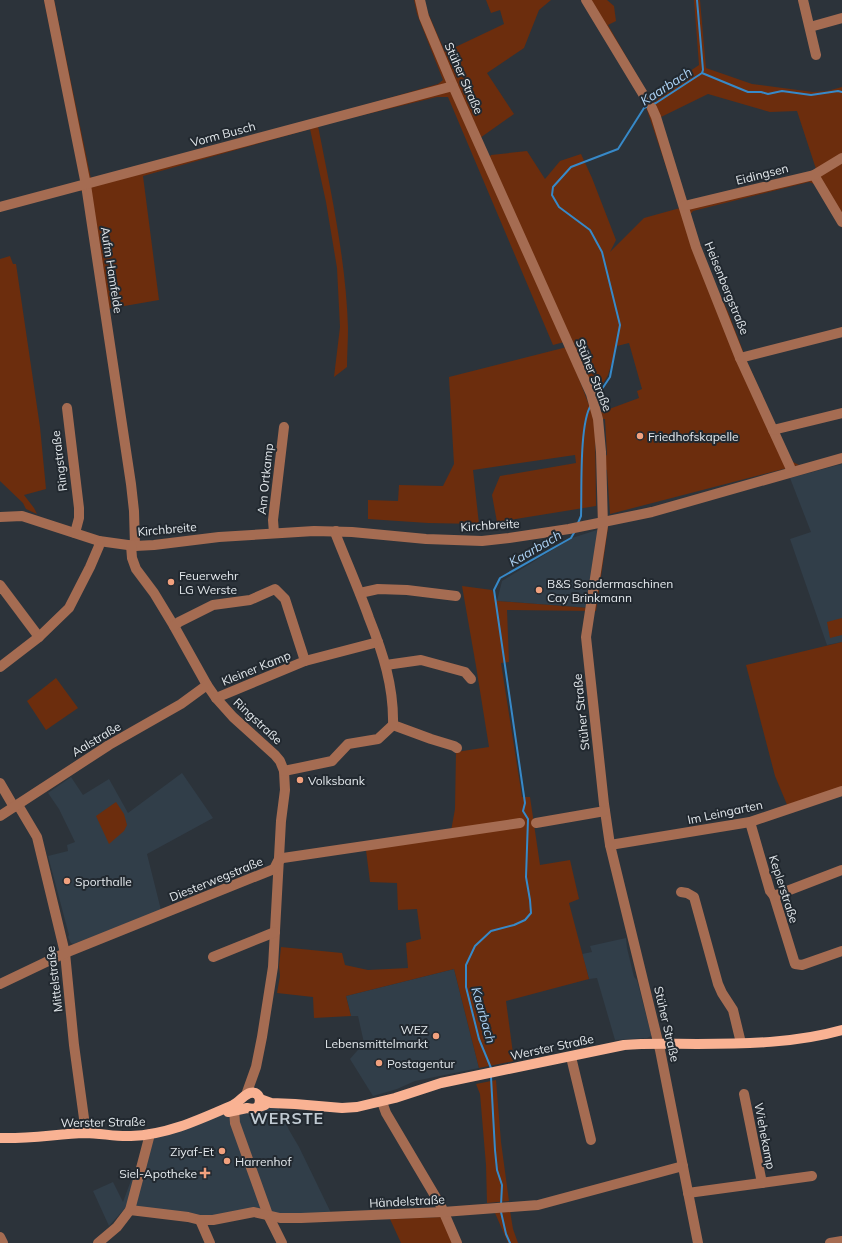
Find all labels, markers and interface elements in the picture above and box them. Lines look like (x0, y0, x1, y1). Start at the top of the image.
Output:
street label: Stüher Straße (442, 40, 486, 116)
water label: Kaarbach (637, 63, 695, 109)
street label: Vorm Busch (189, 118, 257, 150)
street label: Eidingsen (734, 160, 790, 188)
street label: Aufm Hamfelde (98, 226, 126, 314)
street label: Heisenbergstraße (701, 239, 753, 337)
street label: Stüher Straße (573, 337, 615, 413)
place label: Friedhofskapelle (648, 429, 739, 444)
street label: Ringstraße (48, 430, 70, 492)
marker: Friedhofskapelle (635, 431, 645, 441)
street label: Am Ortkamp (254, 443, 276, 515)
street label: Kirchbreite (460, 515, 520, 535)
street label: Kirchbreite (137, 519, 197, 539)
water label: Kaarbach (506, 527, 564, 569)
place label: Feuerwehr LG Werste (179, 568, 239, 597)
place label: B&S Sondermaschinen Cay Brinkmann (547, 576, 673, 605)
marker: Feuerwehr LG Werste (166, 577, 176, 587)
marker: B&S Sondermaschinen Cay Brinkmann (534, 585, 544, 595)
street label: Kleiner Kamp (219, 647, 293, 689)
street label: Stüher Straße (570, 673, 592, 751)
street label: Ringstraße (231, 695, 285, 747)
street label: Aalstraße (69, 719, 123, 759)
place label: Volksbank (308, 773, 366, 788)
marker: Volksbank (295, 775, 305, 785)
street label: Im Leingarten (686, 797, 764, 827)
street label: Diesterwegstraße (167, 853, 265, 905)
street label: Keplerstraße (766, 853, 802, 925)
place label: Sporthalle (75, 874, 132, 889)
marker: Sporthalle (62, 876, 72, 886)
street label: Mittelstraße (43, 945, 65, 1013)
water label: Kaarbach (468, 985, 500, 1045)
street label: Stüher Straße (651, 985, 683, 1063)
place label: WEZ Lebensmittelmarkt (325, 1022, 428, 1051)
marker: WEZ Lebensmittelmarkt (431, 1031, 441, 1041)
street label: Werster Straße (509, 1031, 595, 1063)
place label: Postagentur (387, 1056, 456, 1071)
marker: Postagentur (374, 1058, 384, 1068)
street label: Wiehekamp (751, 1102, 779, 1170)
district label: WERSTE (250, 1108, 324, 1128)
street label: Werster Straße (60, 1114, 146, 1130)
place label: Ziyaf-Et (170, 1144, 214, 1159)
marker: Ziyaf-Et (217, 1146, 227, 1156)
place label: Harrenhof (235, 1154, 292, 1169)
marker: Harrenhof (222, 1156, 232, 1166)
place label: Siel-Apotheke (119, 1166, 197, 1181)
marker: Siel-Apotheke (200, 1168, 210, 1178)
street label: Händelstraße (369, 1192, 445, 1210)

